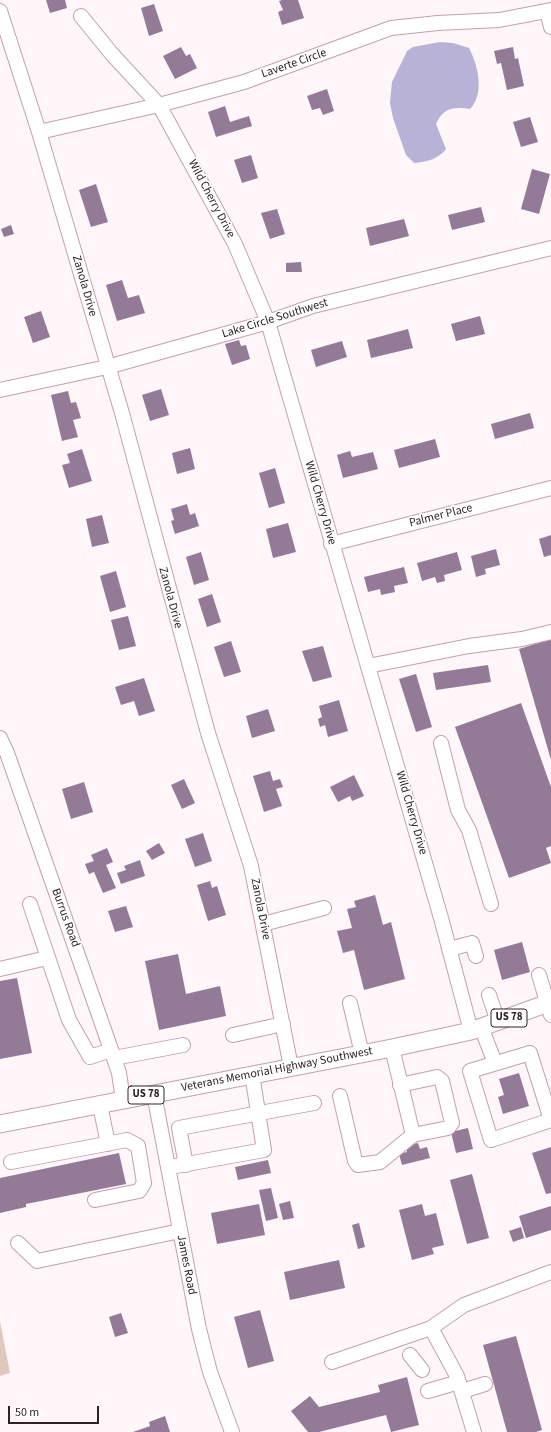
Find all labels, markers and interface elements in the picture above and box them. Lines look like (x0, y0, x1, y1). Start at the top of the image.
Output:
street label: Laverte Circle (259, 46, 329, 82)
street label: Wild Cherry Drive (184, 157, 238, 241)
street label: Zanola Drive (68, 254, 100, 318)
street label: Lake Circle Southwest (220, 296, 330, 342)
street label: Wild Cherry Drive (301, 459, 339, 547)
street label: Palmer Place (408, 501, 474, 531)
street label: Zanola Drive (155, 566, 185, 630)
street label: Wild Cherry Drive (392, 769, 430, 857)
street label: Zanola Drive (247, 877, 273, 941)
street label: Burrus Road (48, 887, 82, 949)
road number: US 78 (491, 1009, 527, 1027)
street label: Veterans Memorial Highway Southwest (180, 1044, 374, 1096)
road number: US 78 (128, 1086, 164, 1104)
street label: James Road (173, 1234, 199, 1296)
scale bar (10, 1398, 101, 1424)
text: 50 m (15, 1404, 39, 1421)

